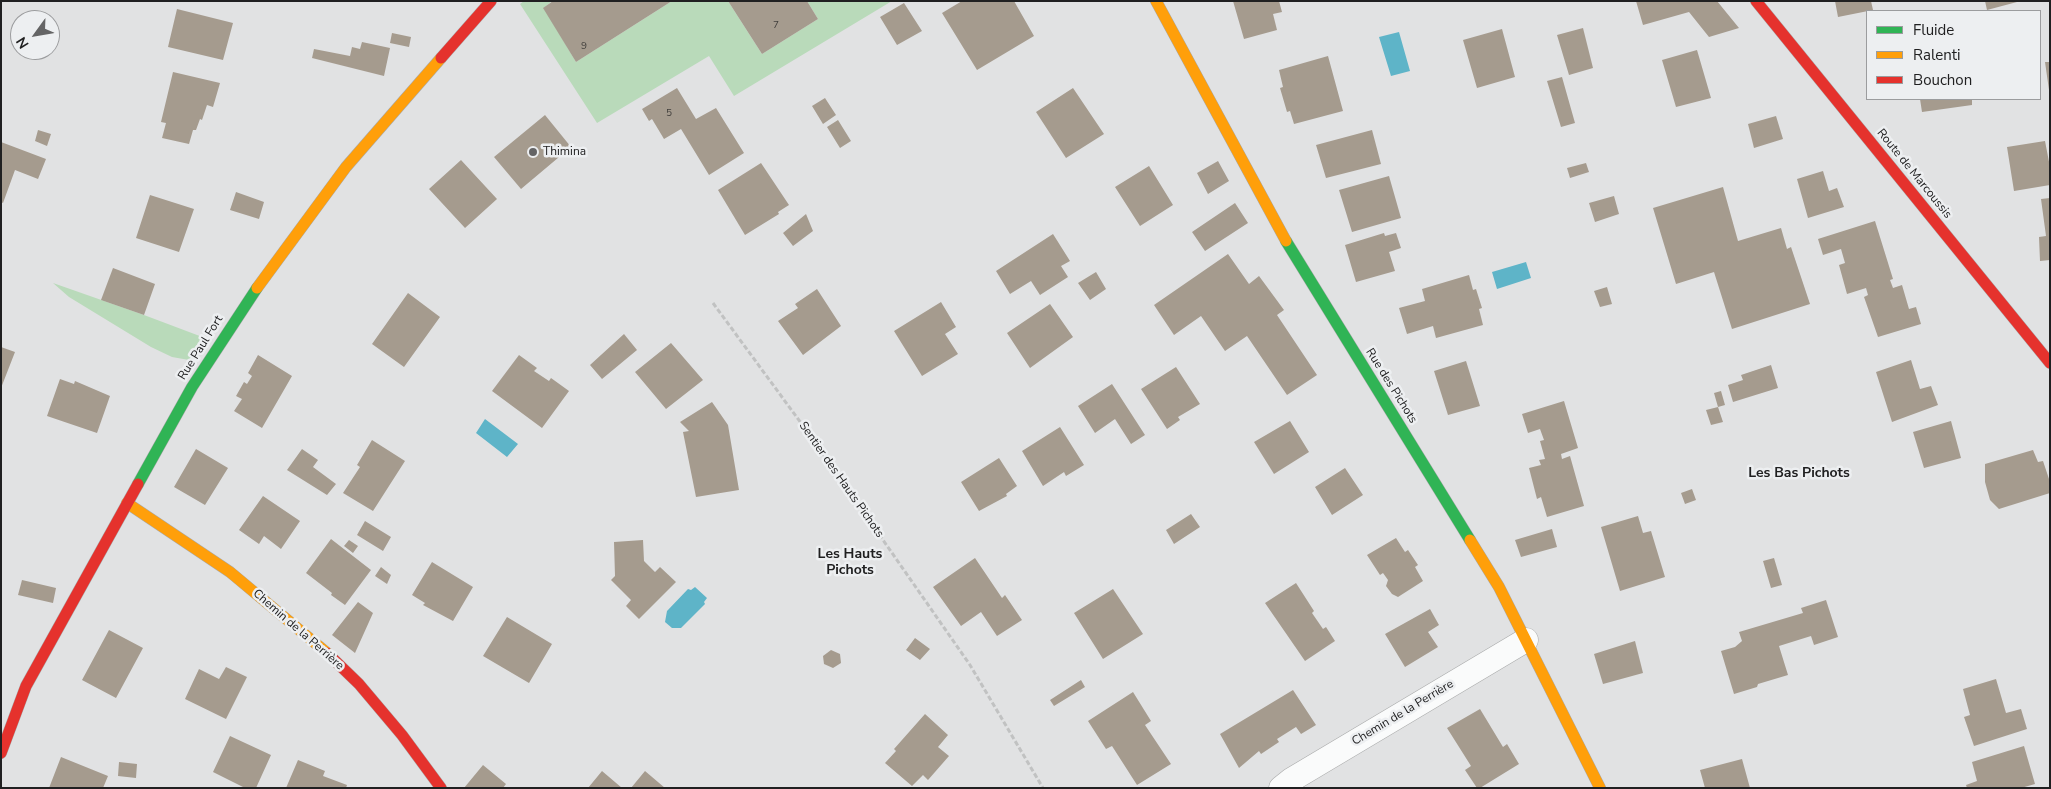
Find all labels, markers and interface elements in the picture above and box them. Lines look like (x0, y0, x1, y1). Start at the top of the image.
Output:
north arrow (10, 10, 60, 60)
legend (1866, 10, 2041, 100)
house number: 7 (773, 20, 779, 32)
text: Fluide (1913, 20, 1954, 40)
text: N (12, 33, 34, 52)
house number: 9 (581, 41, 587, 53)
text: Ralenti (1913, 45, 1961, 65)
text: Bouchon (1913, 70, 1972, 90)
house number: 5 (666, 108, 672, 120)
street label: Route de Marcoussis (1873, 126, 1955, 222)
place label: Thimina (543, 145, 586, 159)
marker: Thimina (527, 146, 539, 158)
street label: Rue Paul Fort (176, 313, 226, 383)
street label: Rue des Pichots (1362, 346, 1420, 426)
street label: Sentier des Hauts Pichots (795, 419, 887, 541)
district label: Les Bas Pichots (1748, 466, 1850, 482)
district label: Les Hauts Pichots (818, 547, 882, 580)
street label: Chemin de la Perrière (250, 587, 346, 673)
street label: Chemin de la Perrière (1350, 677, 1456, 749)

